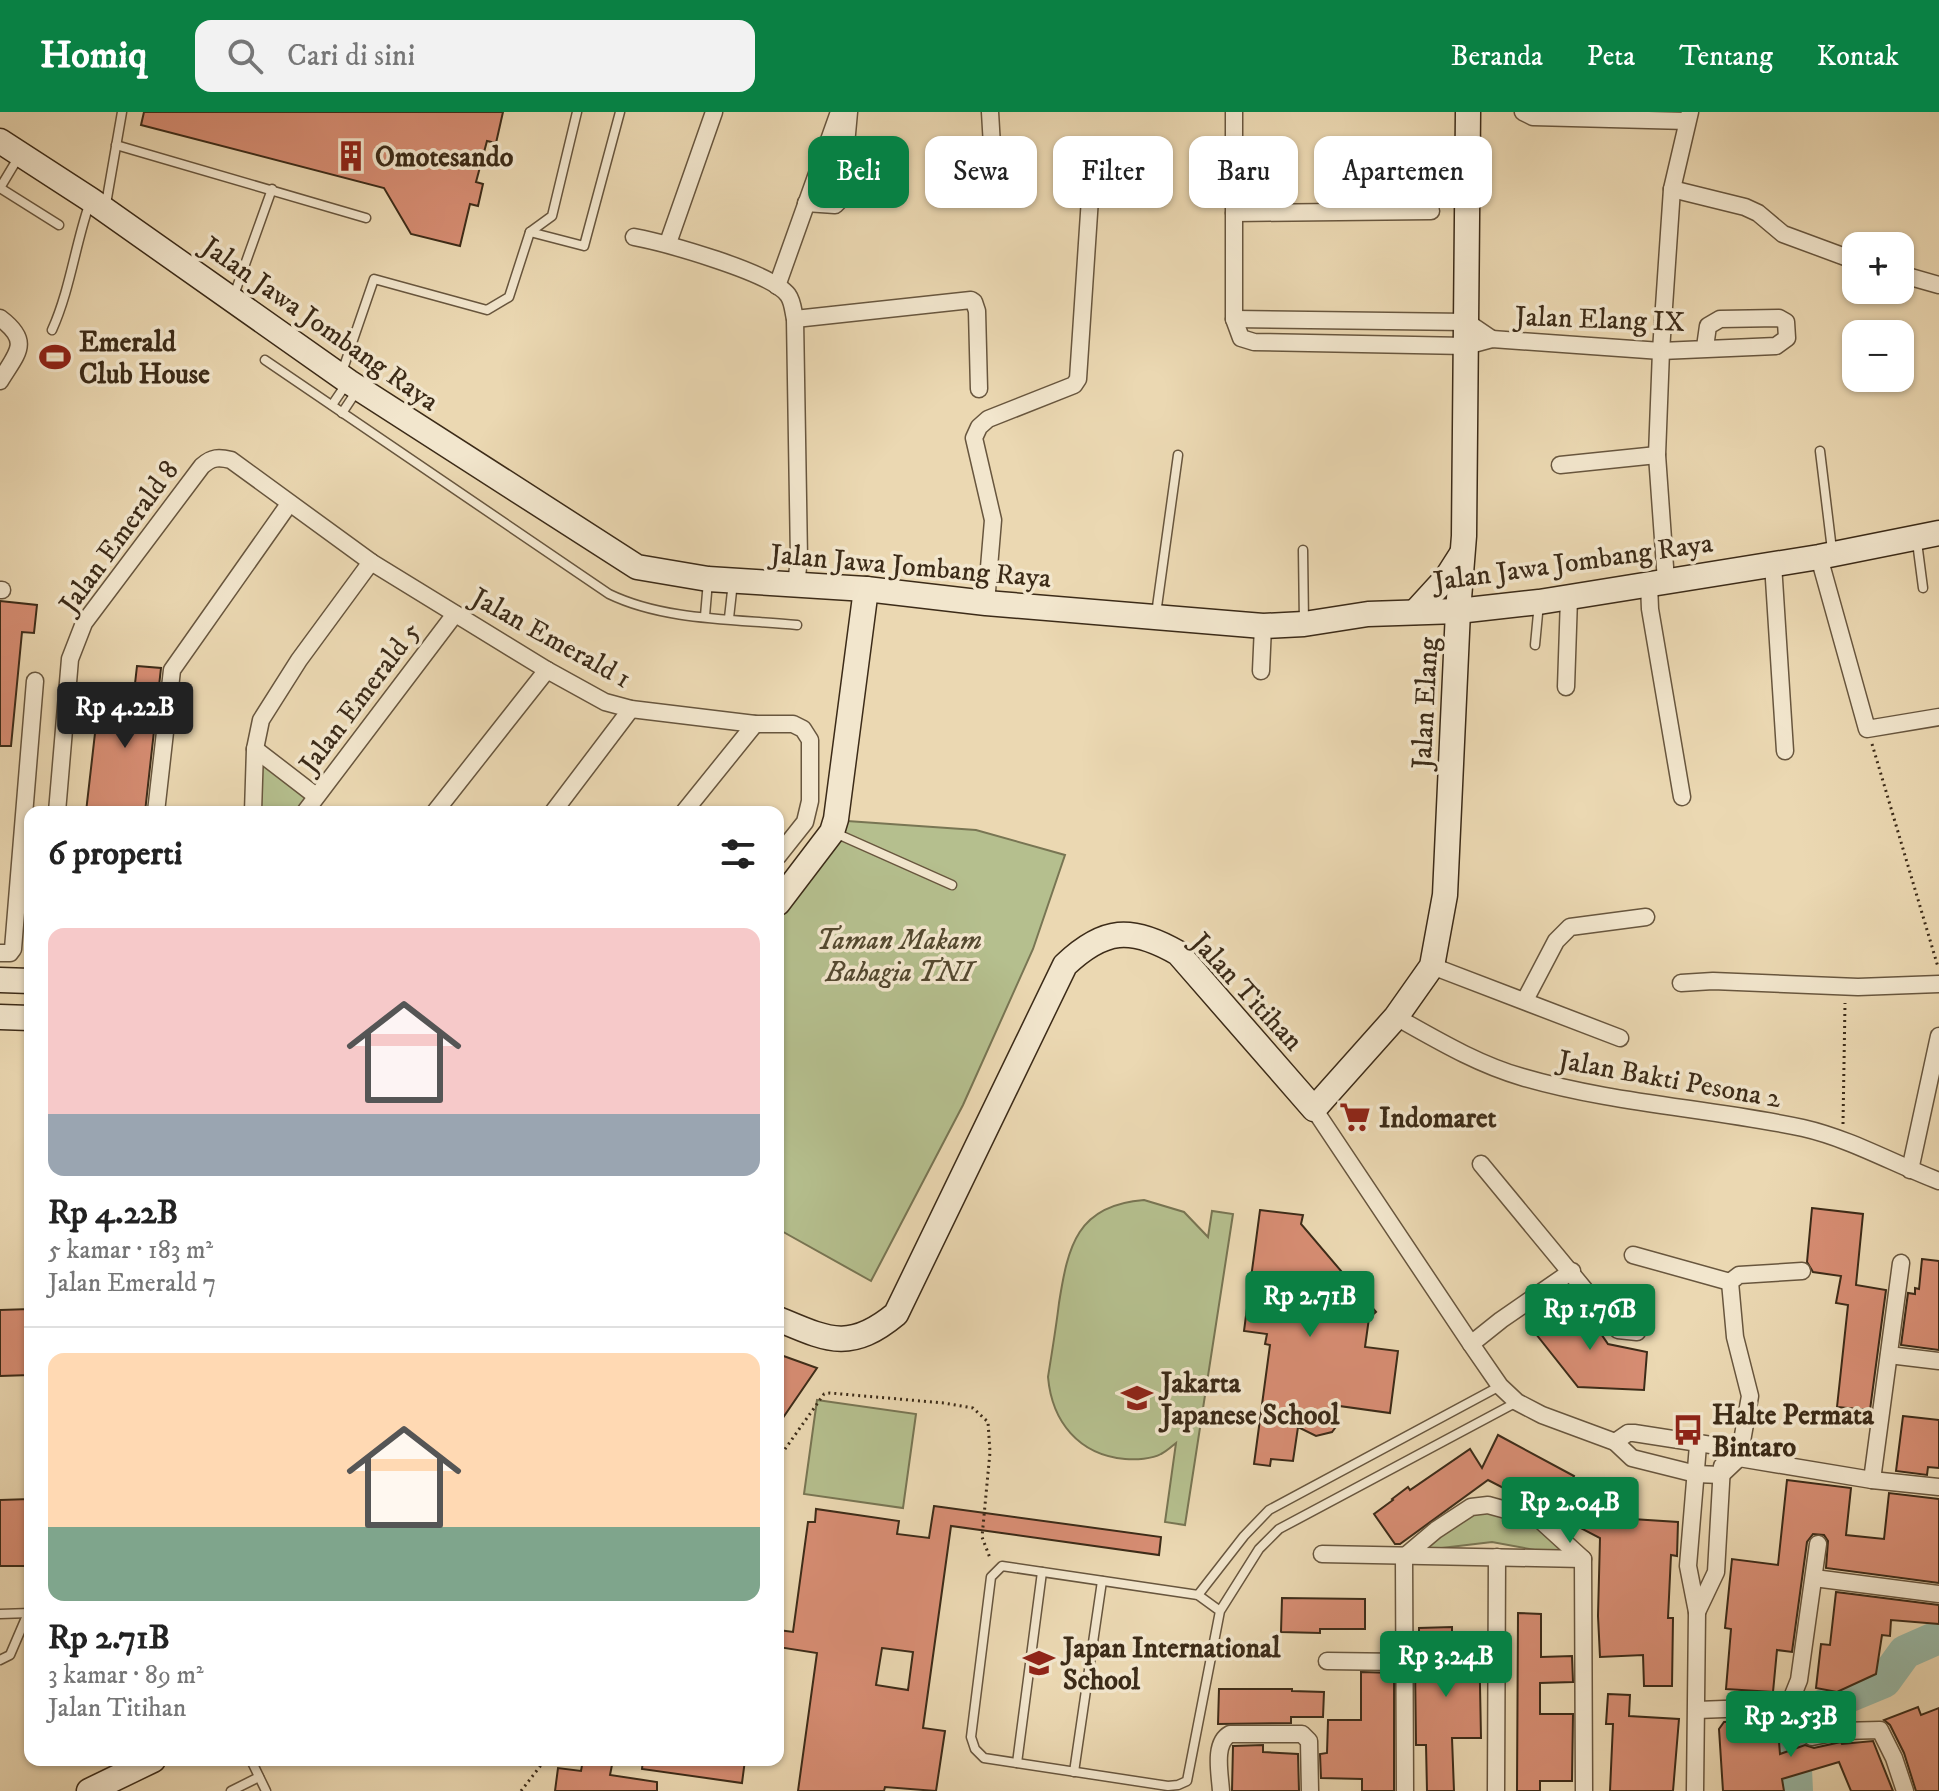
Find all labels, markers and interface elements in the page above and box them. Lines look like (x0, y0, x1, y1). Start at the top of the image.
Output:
search box (195, 20, 755, 92)
text: Homiq (40, 32, 147, 80)
icon: search (223, 34, 267, 78)
text: Cari di sini (287, 38, 415, 75)
text: Beranda (1451, 39, 1543, 74)
text: Peta (1587, 39, 1635, 74)
text: Tentang (1679, 39, 1773, 74)
text: Kontak (1817, 39, 1899, 74)
chip: Beli (808, 136, 909, 208)
chip: Sewa (925, 136, 1037, 208)
chip: Filter (1053, 136, 1173, 208)
chip: Baru (1189, 136, 1298, 208)
chip: Apartemen (1314, 136, 1492, 208)
building icon: Omotesando (334, 139, 368, 173)
place label: Omotesando (375, 140, 514, 175)
street label: Jalan Jawa Jombang Raya (192, 227, 446, 419)
map controls (1842, 232, 1914, 392)
button: + (1842, 232, 1914, 304)
street label: Jalan Elang IX (1512, 299, 1685, 340)
button: − (1842, 320, 1914, 392)
place label: Emerald Club House (79, 325, 210, 392)
sports icon: Emerald Club House (38, 340, 72, 374)
street label: Jalan Emerald 8 (50, 454, 186, 623)
street label: Jalan Jawa Jombang Raya (1428, 526, 1715, 600)
street label: Jalan Jawa Jombang Raya (766, 537, 1053, 596)
street label: Jalan Emerald 1 (463, 579, 637, 696)
street label: Jalan Emerald 5 (290, 615, 429, 783)
street label: Jalan Elang (1404, 636, 1446, 773)
pin: Rp 4.22B (42, 682, 208, 750)
text: Rp 4.22B (75, 691, 175, 724)
icon: filters (716, 832, 760, 876)
text: 6 properti (48, 833, 183, 875)
park label: Taman Makam Bahagia TNI (816, 923, 982, 990)
street label: Jalan Titihan (1181, 923, 1311, 1059)
icon: home (332, 980, 476, 1124)
street label: Jalan Bakti Pesona 2 (1553, 1042, 1784, 1116)
supermarket icon: Indomaret (1338, 1100, 1372, 1134)
place label: Indomaret (1379, 1101, 1497, 1136)
text: Rp 4.22B (48, 1192, 178, 1234)
text: 5 kamar · 183 m² (48, 1234, 213, 1267)
text: Jalan Emerald 7 (48, 1267, 216, 1300)
pin: Rp 2.71B (1227, 1271, 1393, 1339)
text: Rp 2.71B (1263, 1280, 1357, 1313)
pin: Rp 1.76B (1507, 1284, 1673, 1352)
text: Rp 1.76B (1543, 1293, 1637, 1326)
place label: Jakarta Japanese School (1158, 1366, 1340, 1433)
school or university icon: Jakarta Japanese School (1120, 1381, 1154, 1415)
place label: Halte Permata Bintaro (1712, 1398, 1875, 1465)
icon: home (332, 1405, 476, 1549)
bus stop icon: Halte Permata Bintaro (1671, 1413, 1705, 1447)
pin: Rp 2.04B (1487, 1477, 1653, 1545)
text: Rp 2.04B (1520, 1486, 1620, 1519)
text: Rp 2.71B (48, 1617, 170, 1659)
place label: Japan International School (1060, 1631, 1281, 1698)
pin: Rp 3.24B (1363, 1631, 1529, 1699)
text: Rp 3.24B (1398, 1640, 1494, 1673)
school or university icon: Japan International School (1022, 1646, 1056, 1680)
text: 3 kamar · 89 m² (48, 1659, 204, 1692)
pin: Rp 2.53B (1708, 1691, 1874, 1759)
text: Jalan Titihan (48, 1692, 186, 1725)
text: Rp 2.53B (1744, 1700, 1838, 1733)

